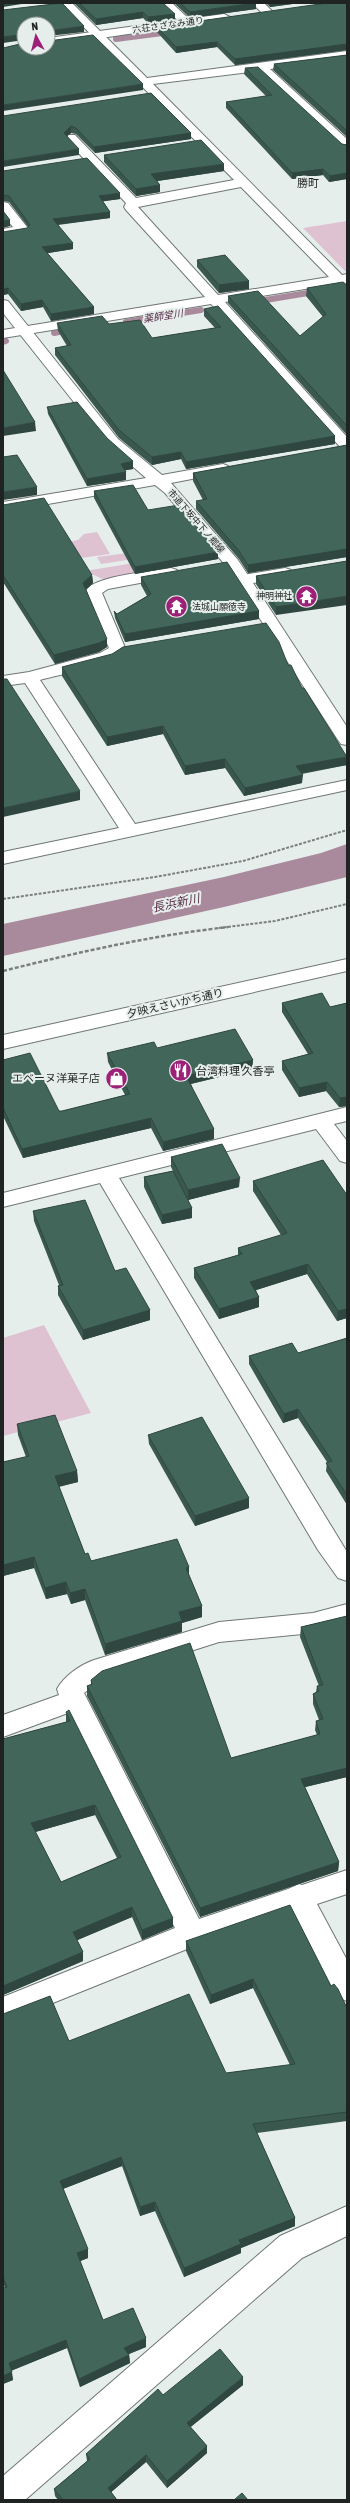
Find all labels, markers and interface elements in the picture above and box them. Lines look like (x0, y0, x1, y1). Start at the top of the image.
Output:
street label: 六荘さざなみ通り (132, 15, 204, 35)
north arrow (16, 16, 56, 56)
text: N (31, 20, 39, 32)
district label: 勝町 (297, 177, 319, 189)
water label: 薬師堂川 (142, 307, 185, 325)
street label: 市道下坂中下ノ郷線 (166, 487, 227, 556)
temple icon: 神明神社 (294, 583, 320, 609)
place label: 神明神社 (256, 591, 292, 601)
temple icon: 法城山願徳寺 (163, 594, 189, 620)
place label: 法城山願徳寺 (192, 602, 246, 612)
water label: 長浜新川 (151, 891, 203, 915)
street label: 夕映えさいかち通り (125, 986, 225, 1020)
restaurant icon: 台湾料理 久香亭 (167, 1058, 193, 1084)
shop icon: エベーヌ洋菓子店 (103, 1065, 129, 1091)
place label: 台湾料理 久香亭 (196, 1065, 275, 1077)
place label: エベーヌ洋菓子店 (12, 1072, 100, 1084)

